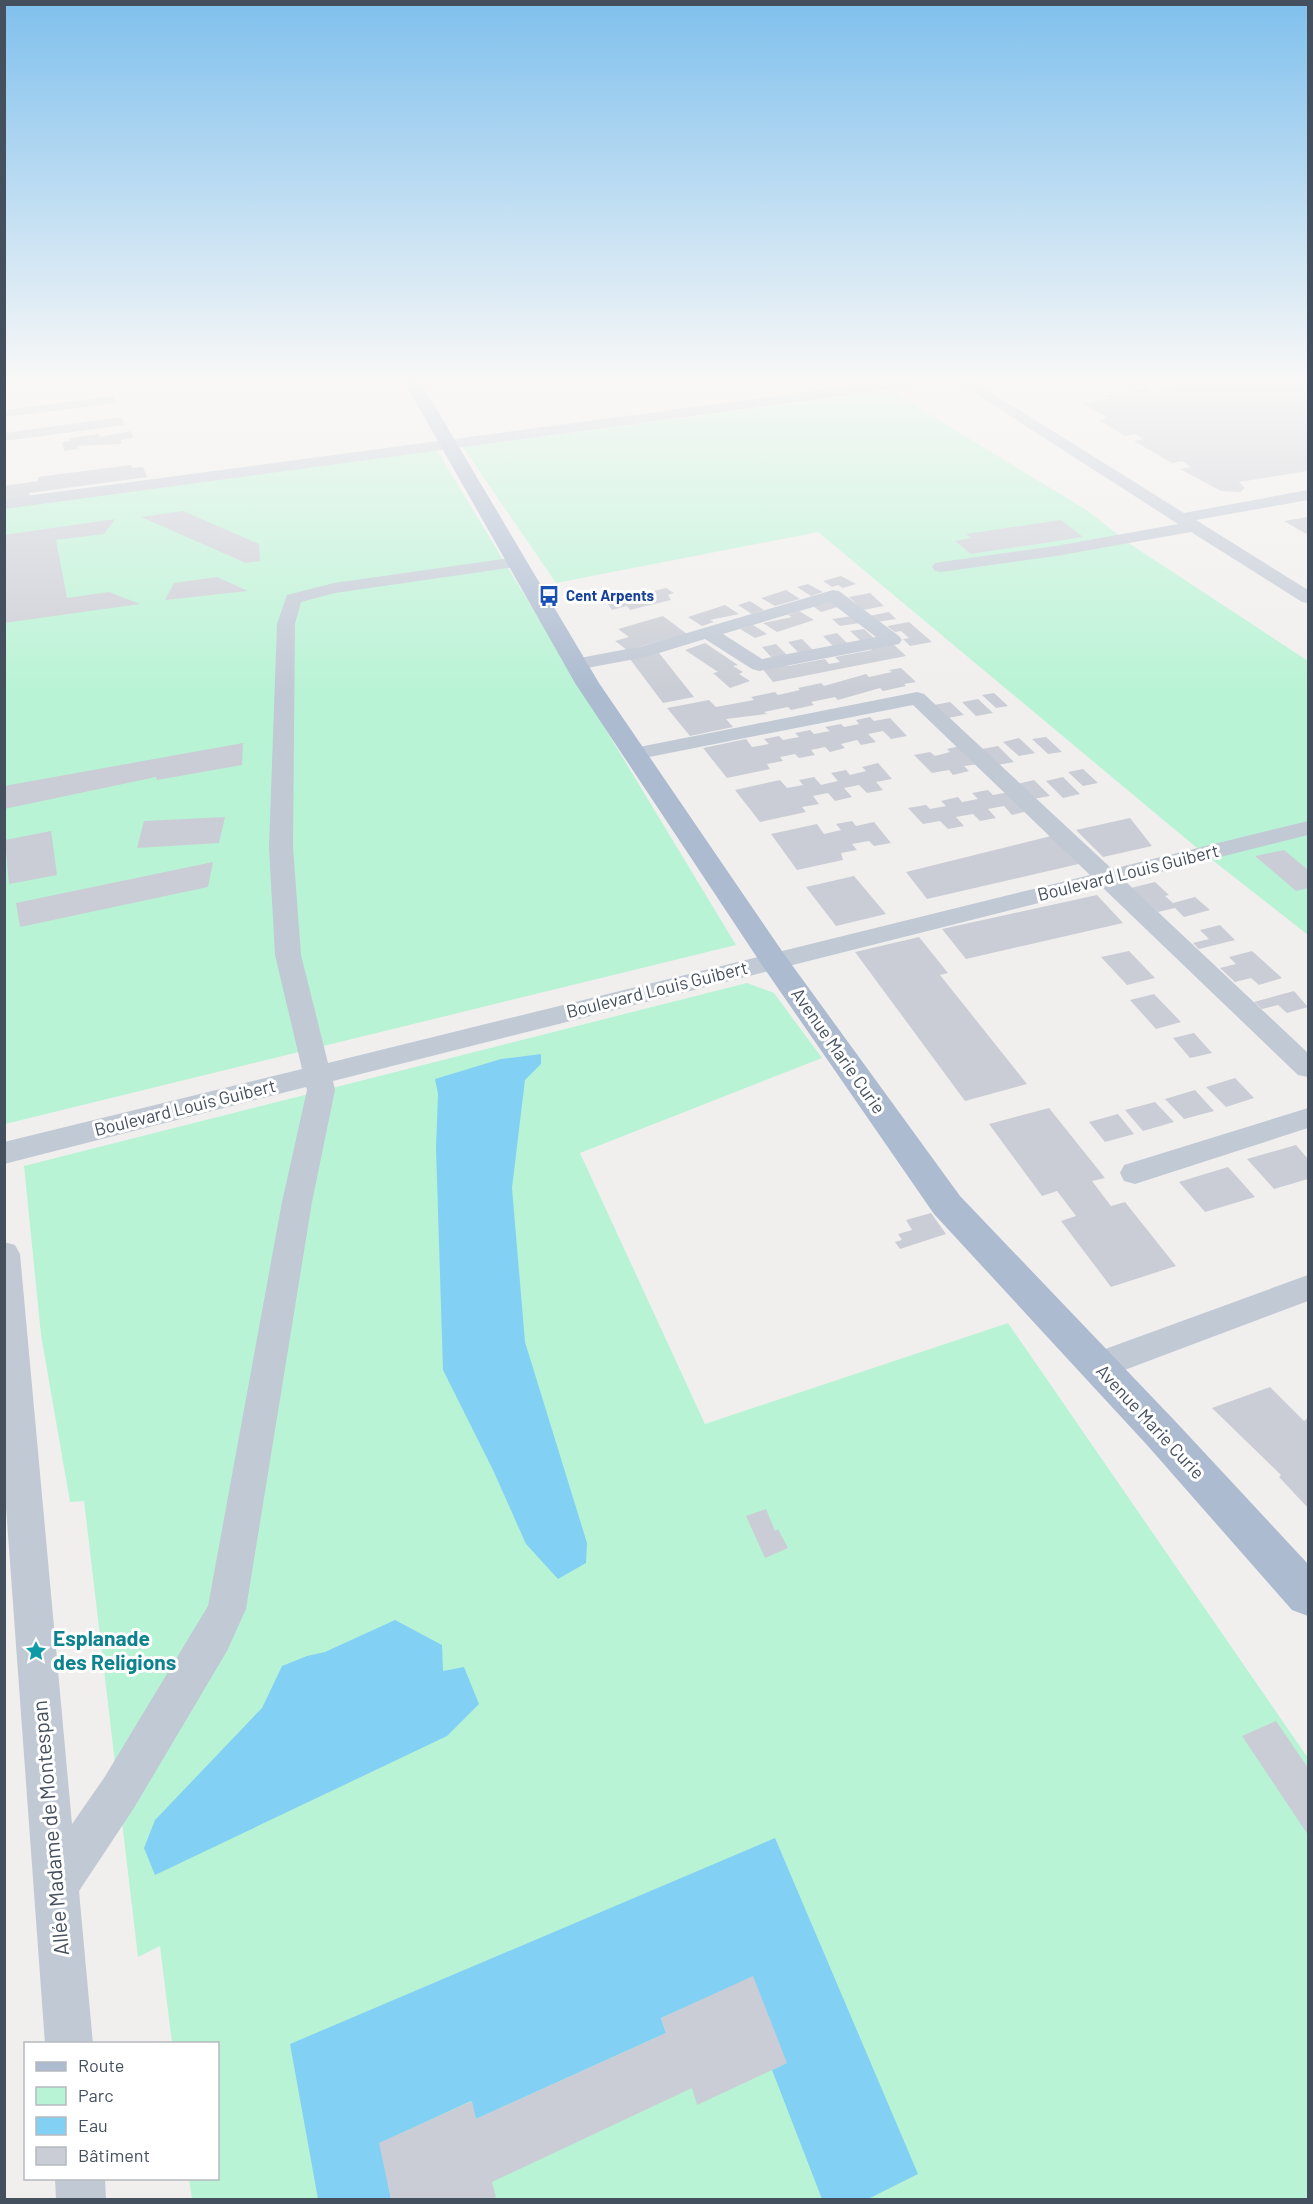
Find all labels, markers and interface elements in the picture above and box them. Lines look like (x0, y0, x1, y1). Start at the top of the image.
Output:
bus stop icon: Cent Arpents (537, 584, 561, 608)
place label: Cent Arpents (566, 586, 655, 604)
street label: Boulevard Louis Guibert (1035, 839, 1221, 905)
street label: Boulevard Louis Guibert (564, 956, 750, 1022)
street label: Avenue Marie Curie (787, 983, 890, 1118)
street label: Boulevard Louis Guibert (92, 1074, 278, 1140)
street label: Avenue Marie Curie (1092, 1360, 1209, 1483)
place label: Esplanade des Religions (53, 1625, 176, 1674)
place icon: Esplanade des Religions (24, 1639, 48, 1663)
street label: Allée Madame de Montespan (26, 1699, 73, 1957)
legend (24, 2042, 219, 2180)
text: Route (78, 2054, 124, 2076)
text: Parc (78, 2084, 114, 2106)
text: Eau (78, 2114, 108, 2136)
text: Bâtiment (78, 2144, 150, 2166)

